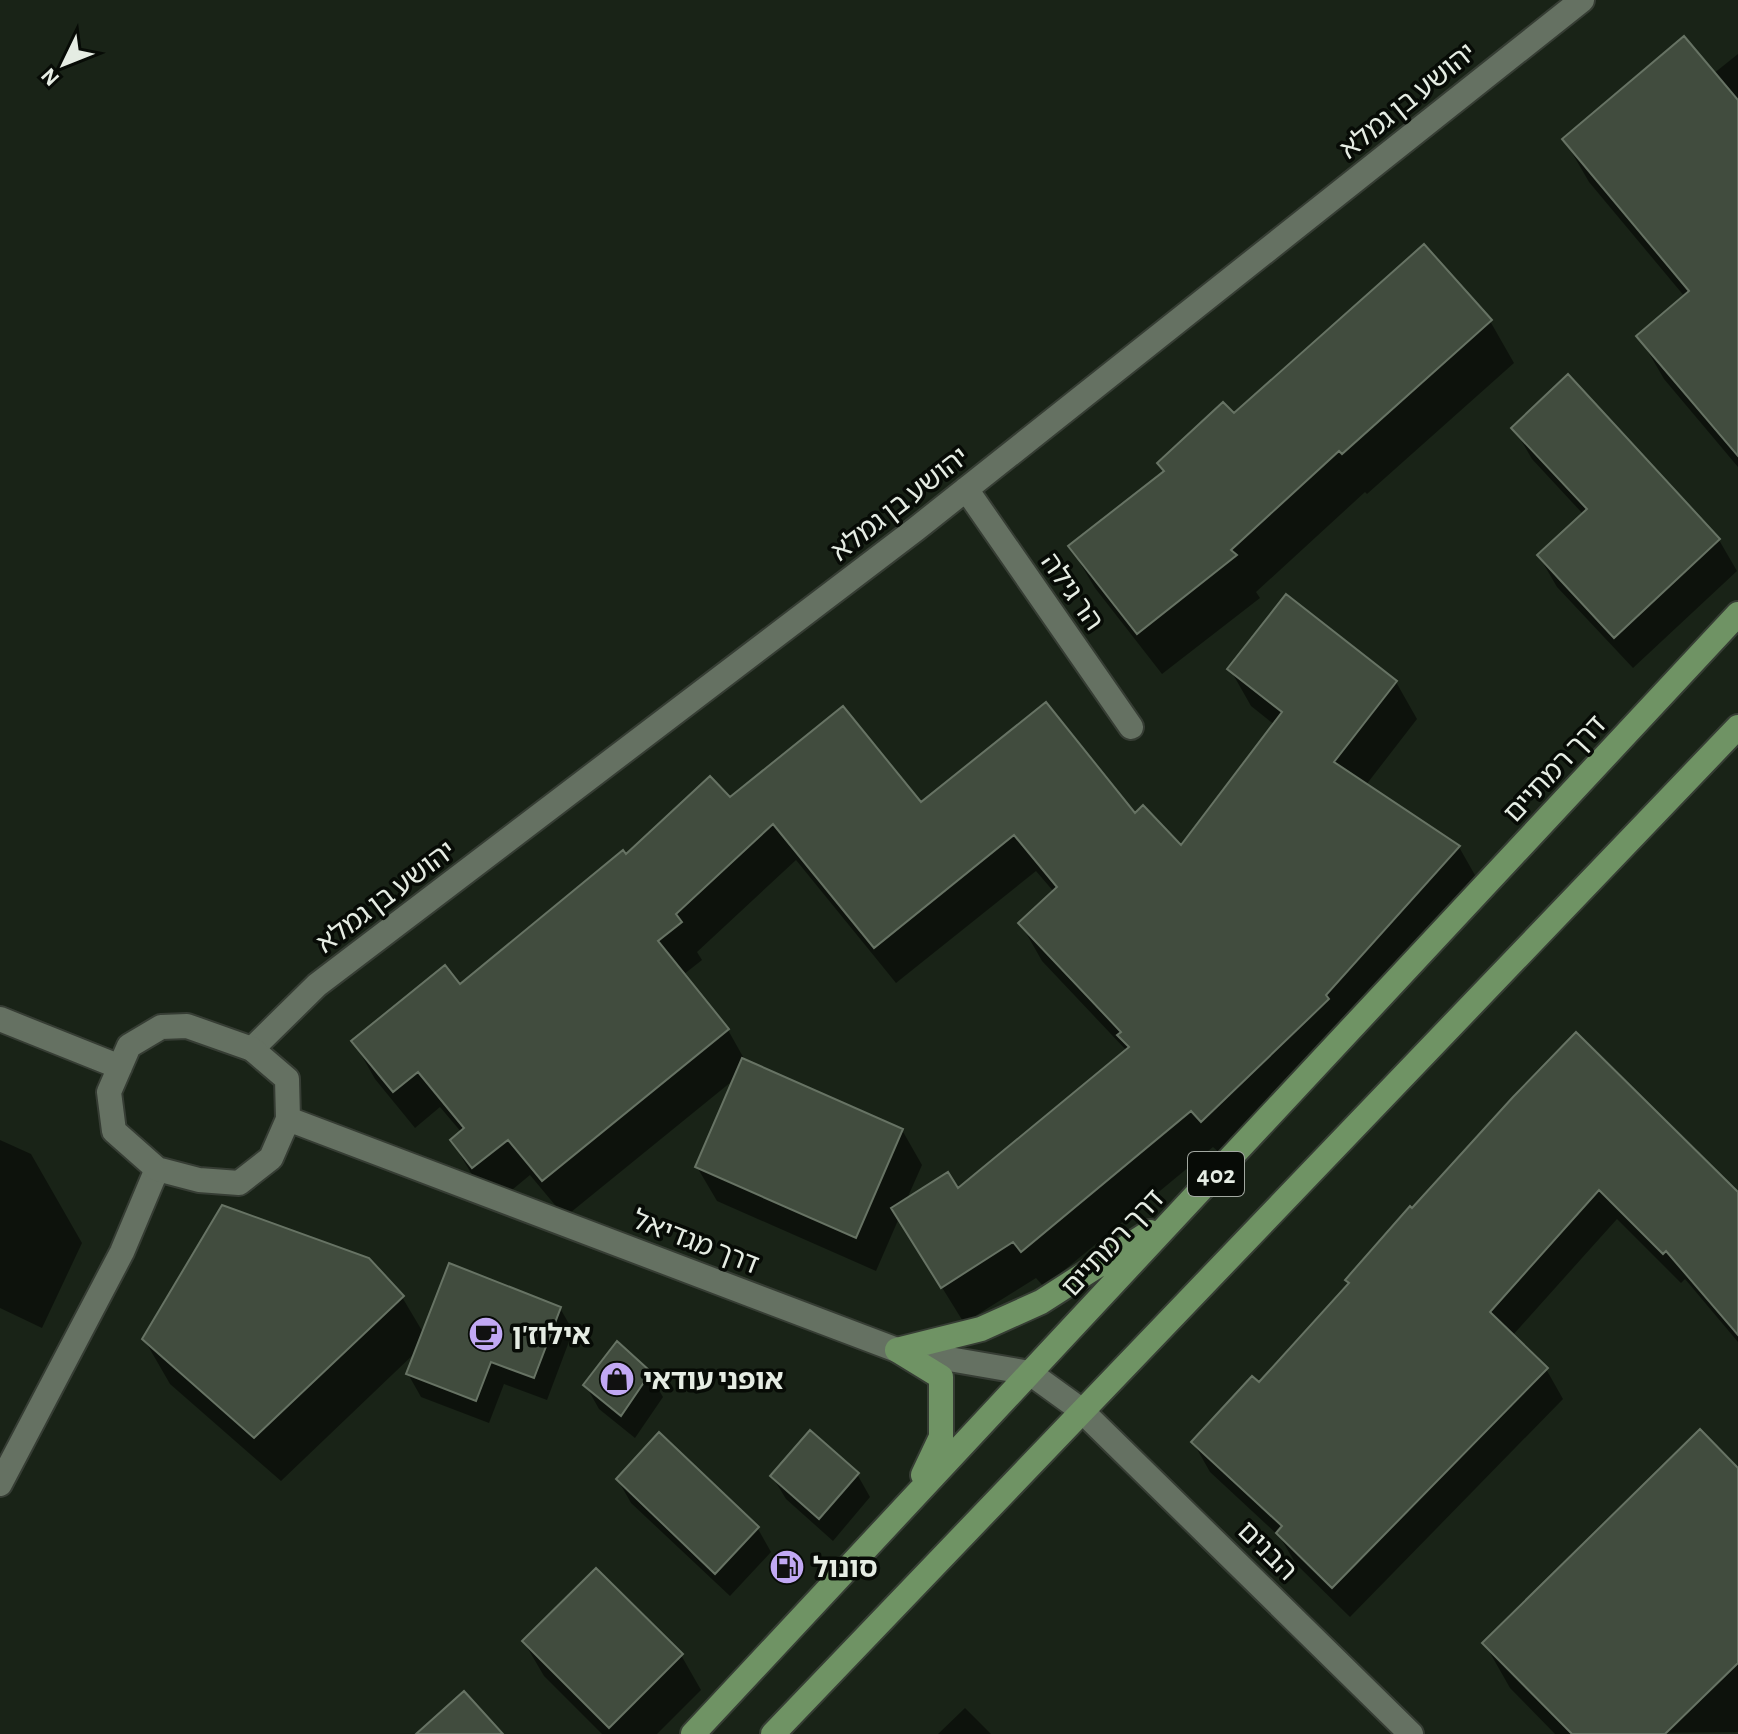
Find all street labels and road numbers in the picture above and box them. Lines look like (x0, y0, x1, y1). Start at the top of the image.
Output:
street label: יהושע בן גמלא (1335, 38, 1482, 165)
street label: יהושע בן גמלא (826, 442, 974, 567)
street label: הר גילה (1035, 549, 1108, 636)
street label: דרך רמתיים (1499, 711, 1612, 828)
street label: יהושע בן גמלא (312, 837, 461, 959)
road number: 402 (1188, 1152, 1244, 1196)
street label: דרך רמתיים (1057, 1185, 1170, 1302)
street label: דרך מגדיאל (628, 1206, 762, 1280)
street label: הבנים (1232, 1517, 1301, 1586)

